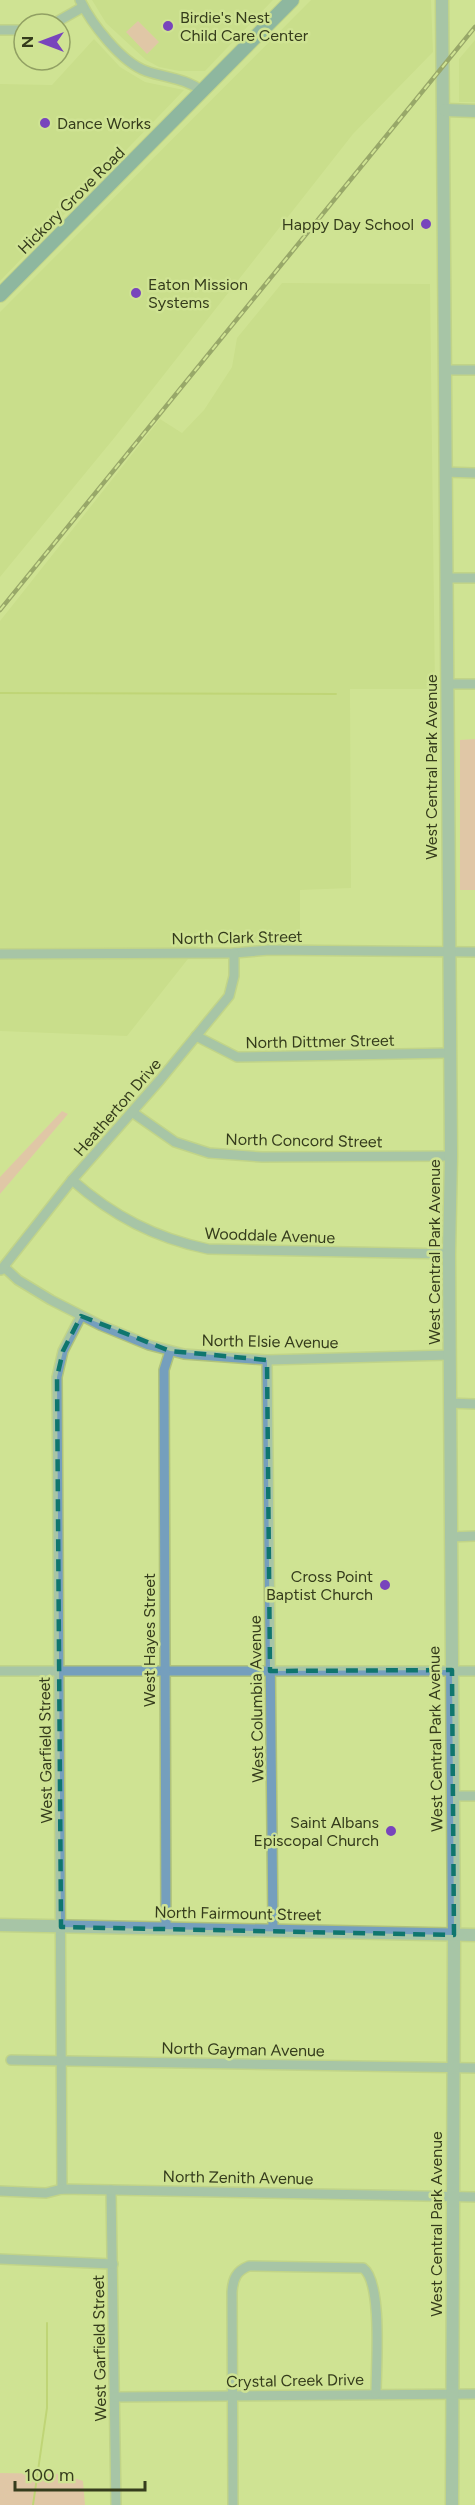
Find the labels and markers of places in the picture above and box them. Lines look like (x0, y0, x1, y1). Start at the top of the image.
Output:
place label: Birdie's Nest Child Care Center (180, 8, 309, 45)
marker: Birdie's Nest Child Care Center (161, 19, 175, 33)
place label: Dance Works (57, 114, 151, 133)
marker: Dance Works (38, 116, 52, 130)
place label: Happy Day School (282, 215, 414, 234)
marker: Happy Day School (419, 217, 433, 231)
place label: Eaton Mission Systems (148, 275, 248, 312)
marker: Eaton Mission Systems (129, 286, 143, 300)
place label: Cross Point Baptist Church (266, 1567, 373, 1604)
marker: Cross Point Baptist Church (378, 1578, 392, 1592)
place label: Saint Albans Episcopal Church (253, 1813, 379, 1850)
marker: Saint Albans Episcopal Church (384, 1824, 398, 1838)

